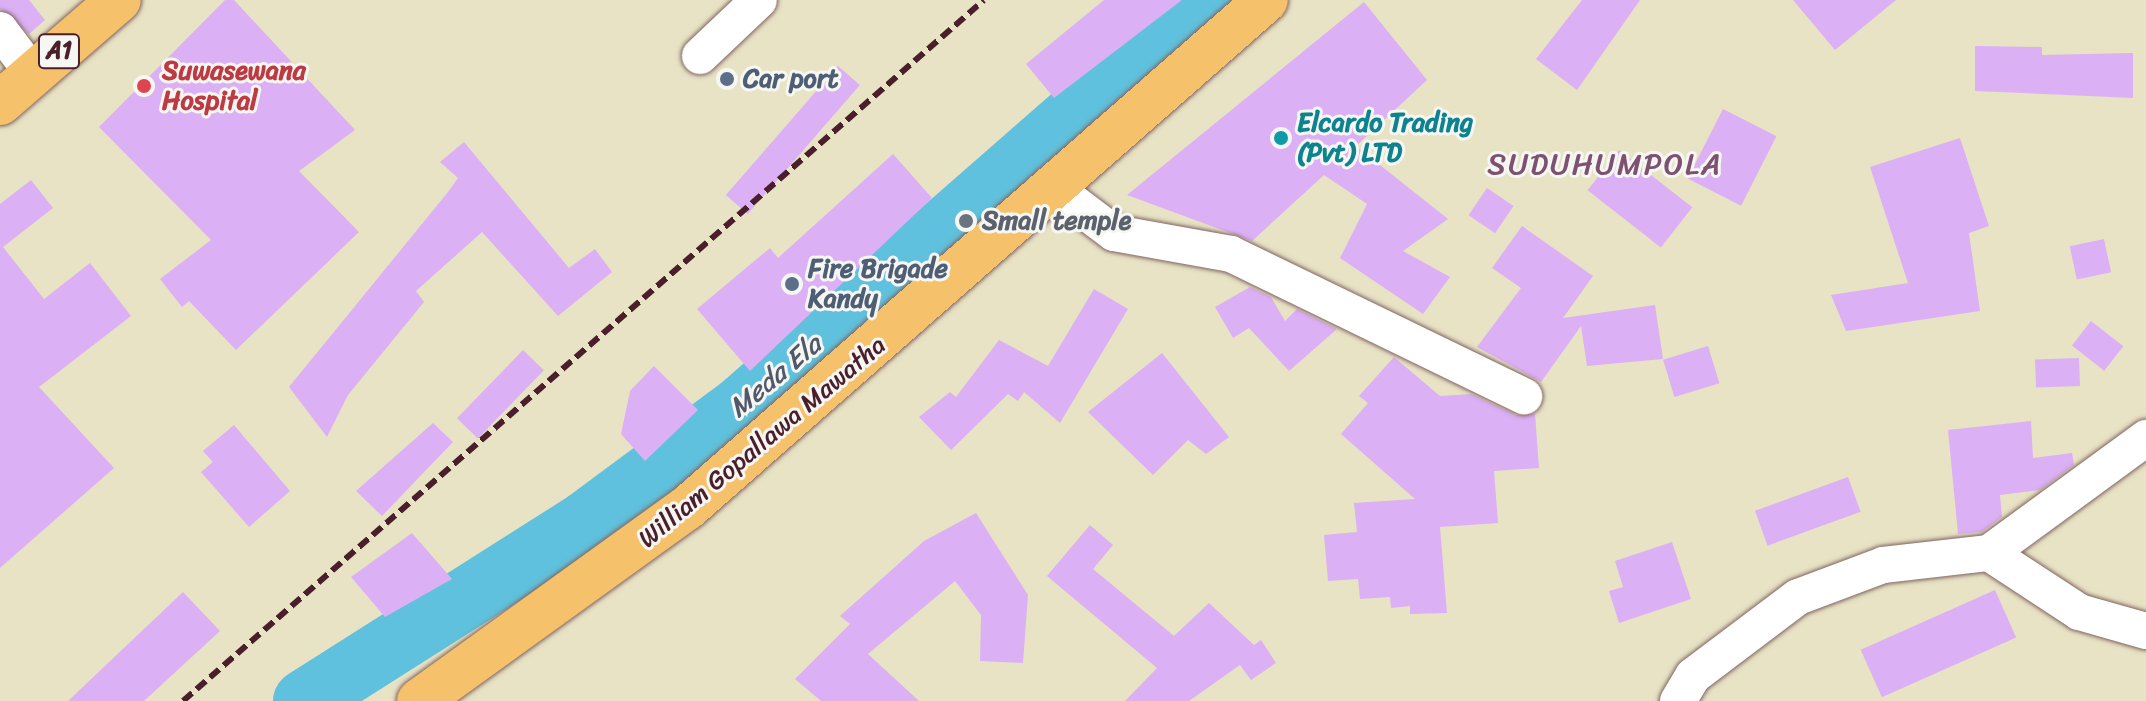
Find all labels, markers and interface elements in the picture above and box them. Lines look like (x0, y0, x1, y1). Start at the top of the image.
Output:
road number: A1 (37, 31, 81, 71)
place label: Suwasewana Hospital (162, 55, 306, 116)
place label: Car port (743, 63, 838, 95)
marker: Car port (718, 70, 736, 88)
marker: Suwasewana Hospital (133, 75, 155, 97)
place label: Elcardo Trading (Pvt) LTD (1297, 107, 1473, 168)
marker: Elcardo Trading (Pvt) LTD (1272, 129, 1290, 147)
district label: SUDUHUMPOLA (1488, 146, 1722, 182)
place label: Small temple (982, 205, 1132, 237)
marker: Small temple (957, 212, 975, 230)
place label: Fire Brigade Kandy (808, 253, 947, 314)
marker: Fire Brigade Kandy (783, 275, 801, 293)
water label: Meda Ela (722, 327, 828, 425)
street label: William Gopallawa Mawatha (632, 329, 892, 555)

